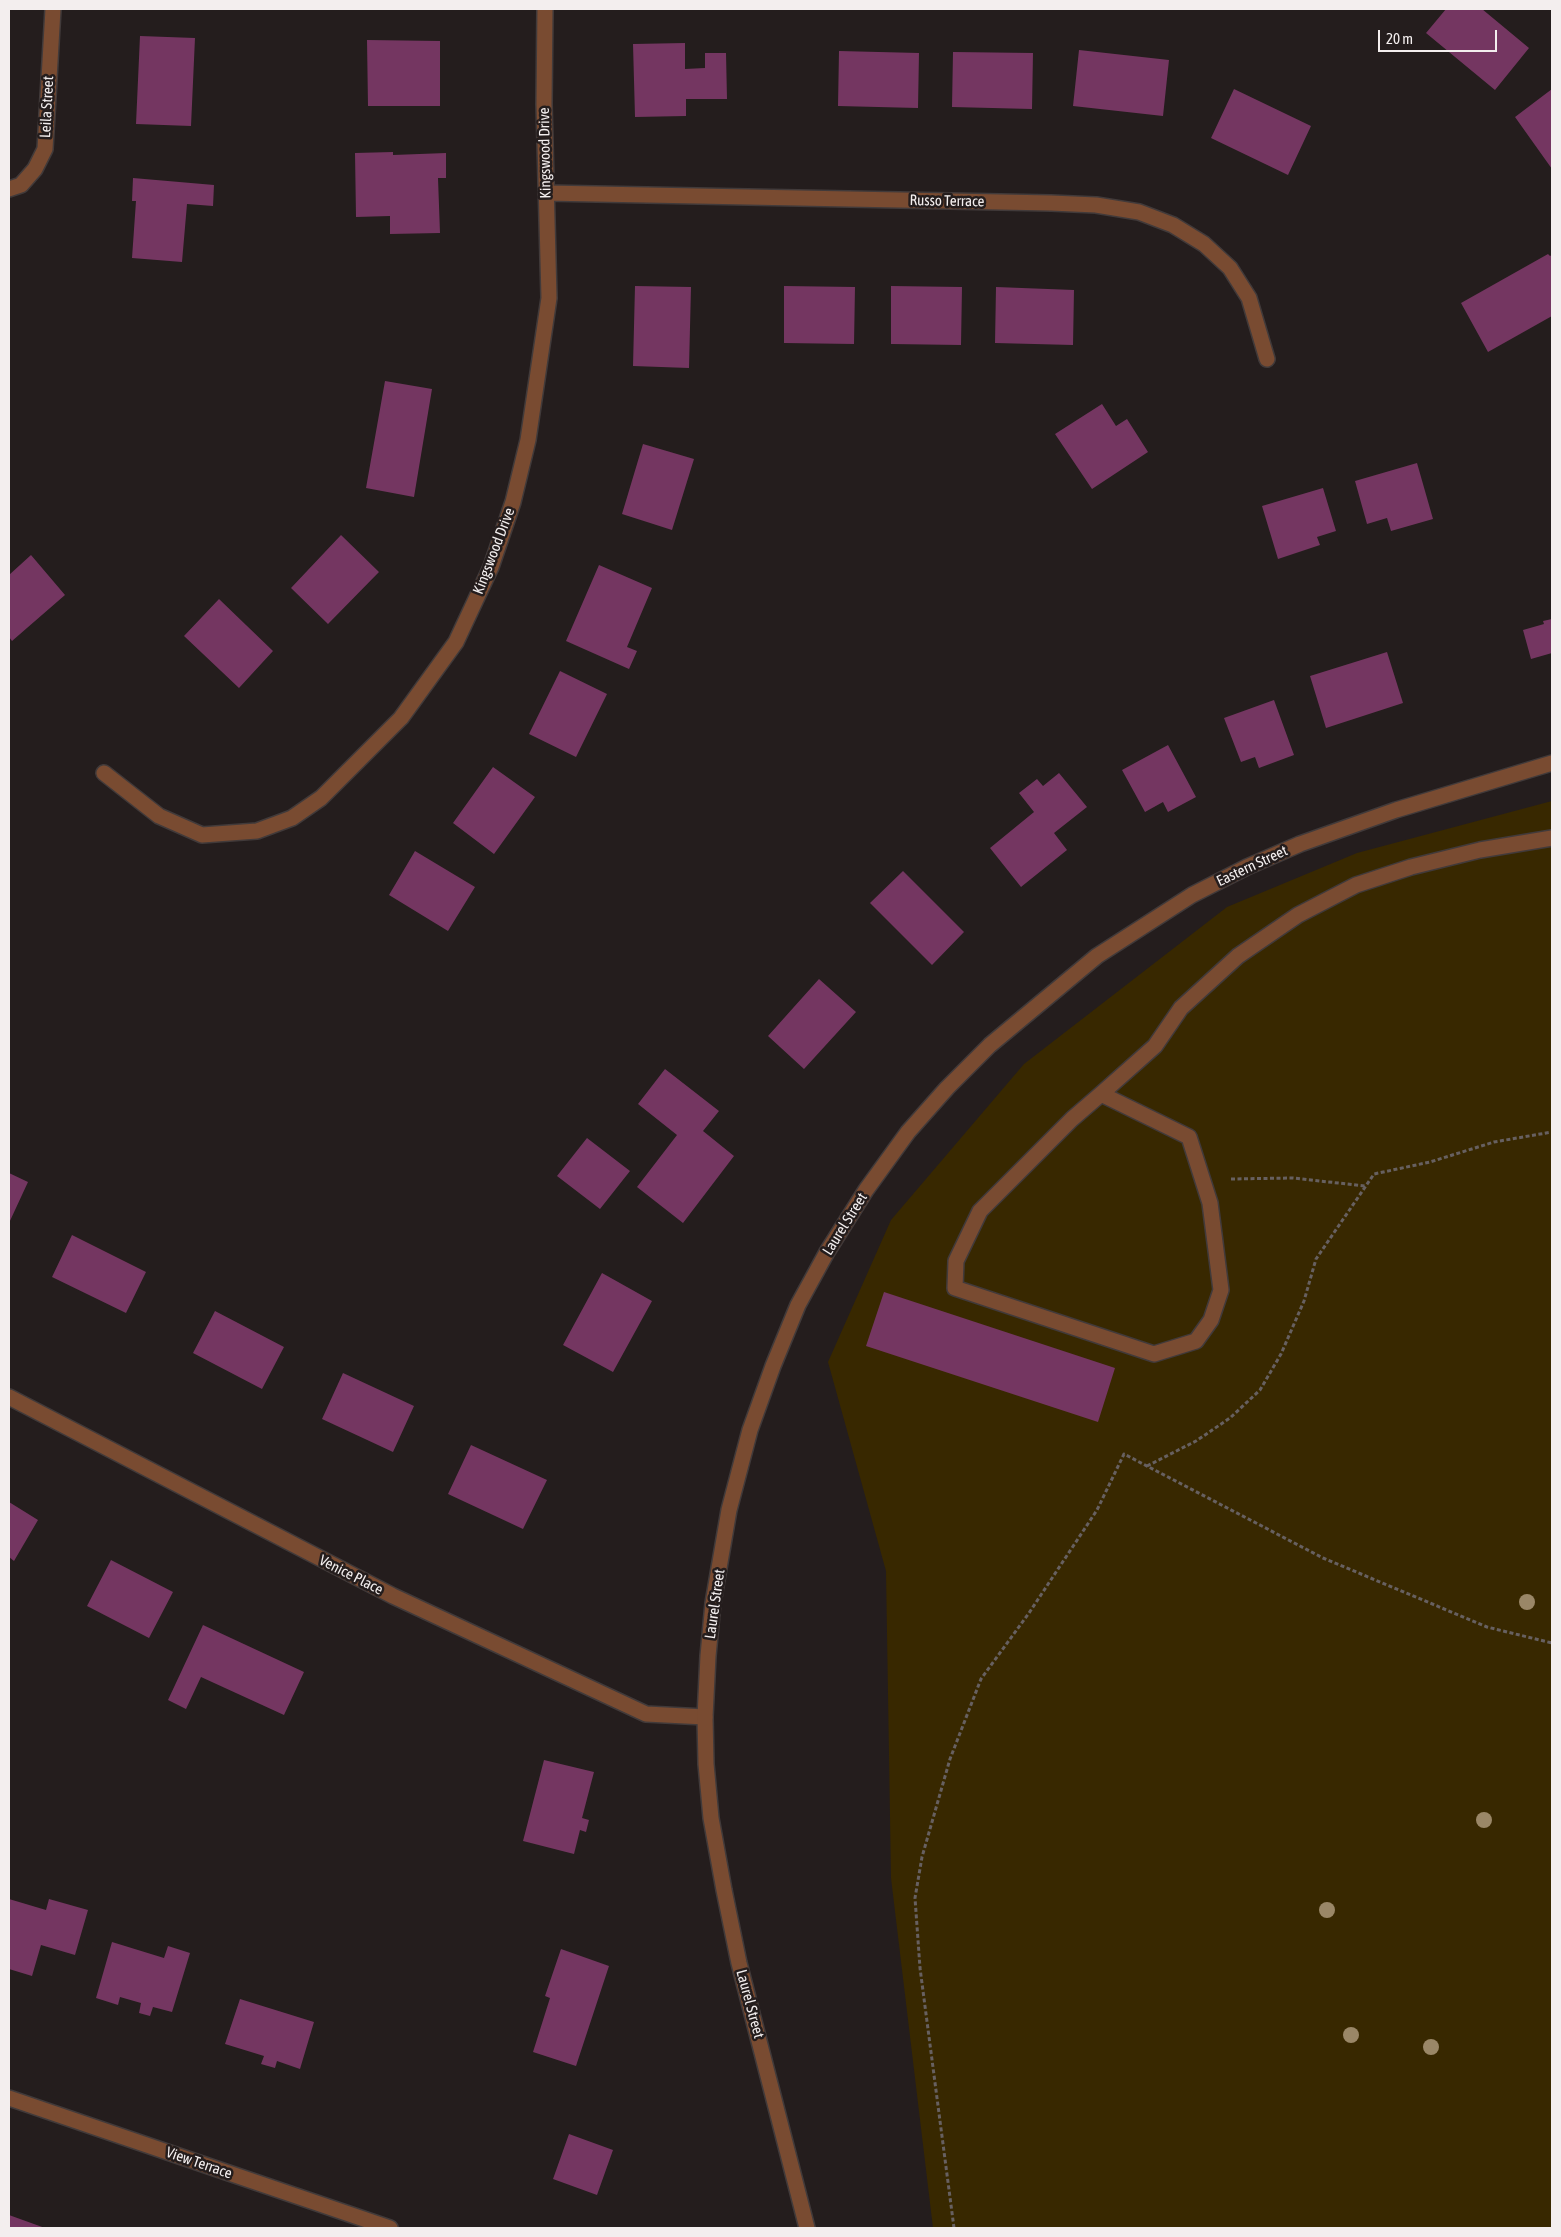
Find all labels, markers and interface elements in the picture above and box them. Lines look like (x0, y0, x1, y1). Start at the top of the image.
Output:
scale bar (1381, 20, 1500, 52)
text: 20 m (1386, 30, 1413, 47)
street label: Leila Street (36, 76, 58, 138)
street label: Kingswood Drive (535, 107, 555, 199)
street label: Russo Terrace (909, 191, 985, 211)
street label: Kingswood Drive (469, 505, 519, 597)
street label: Eastern Street (1214, 842, 1290, 890)
street label: Laurel Street (819, 1189, 871, 1259)
street label: Venice Place (316, 1551, 386, 1599)
street label: Laurel Street (701, 1568, 729, 1640)
street label: Laurel Street (732, 1968, 768, 2040)
street label: View Terrace (164, 2143, 234, 2183)

